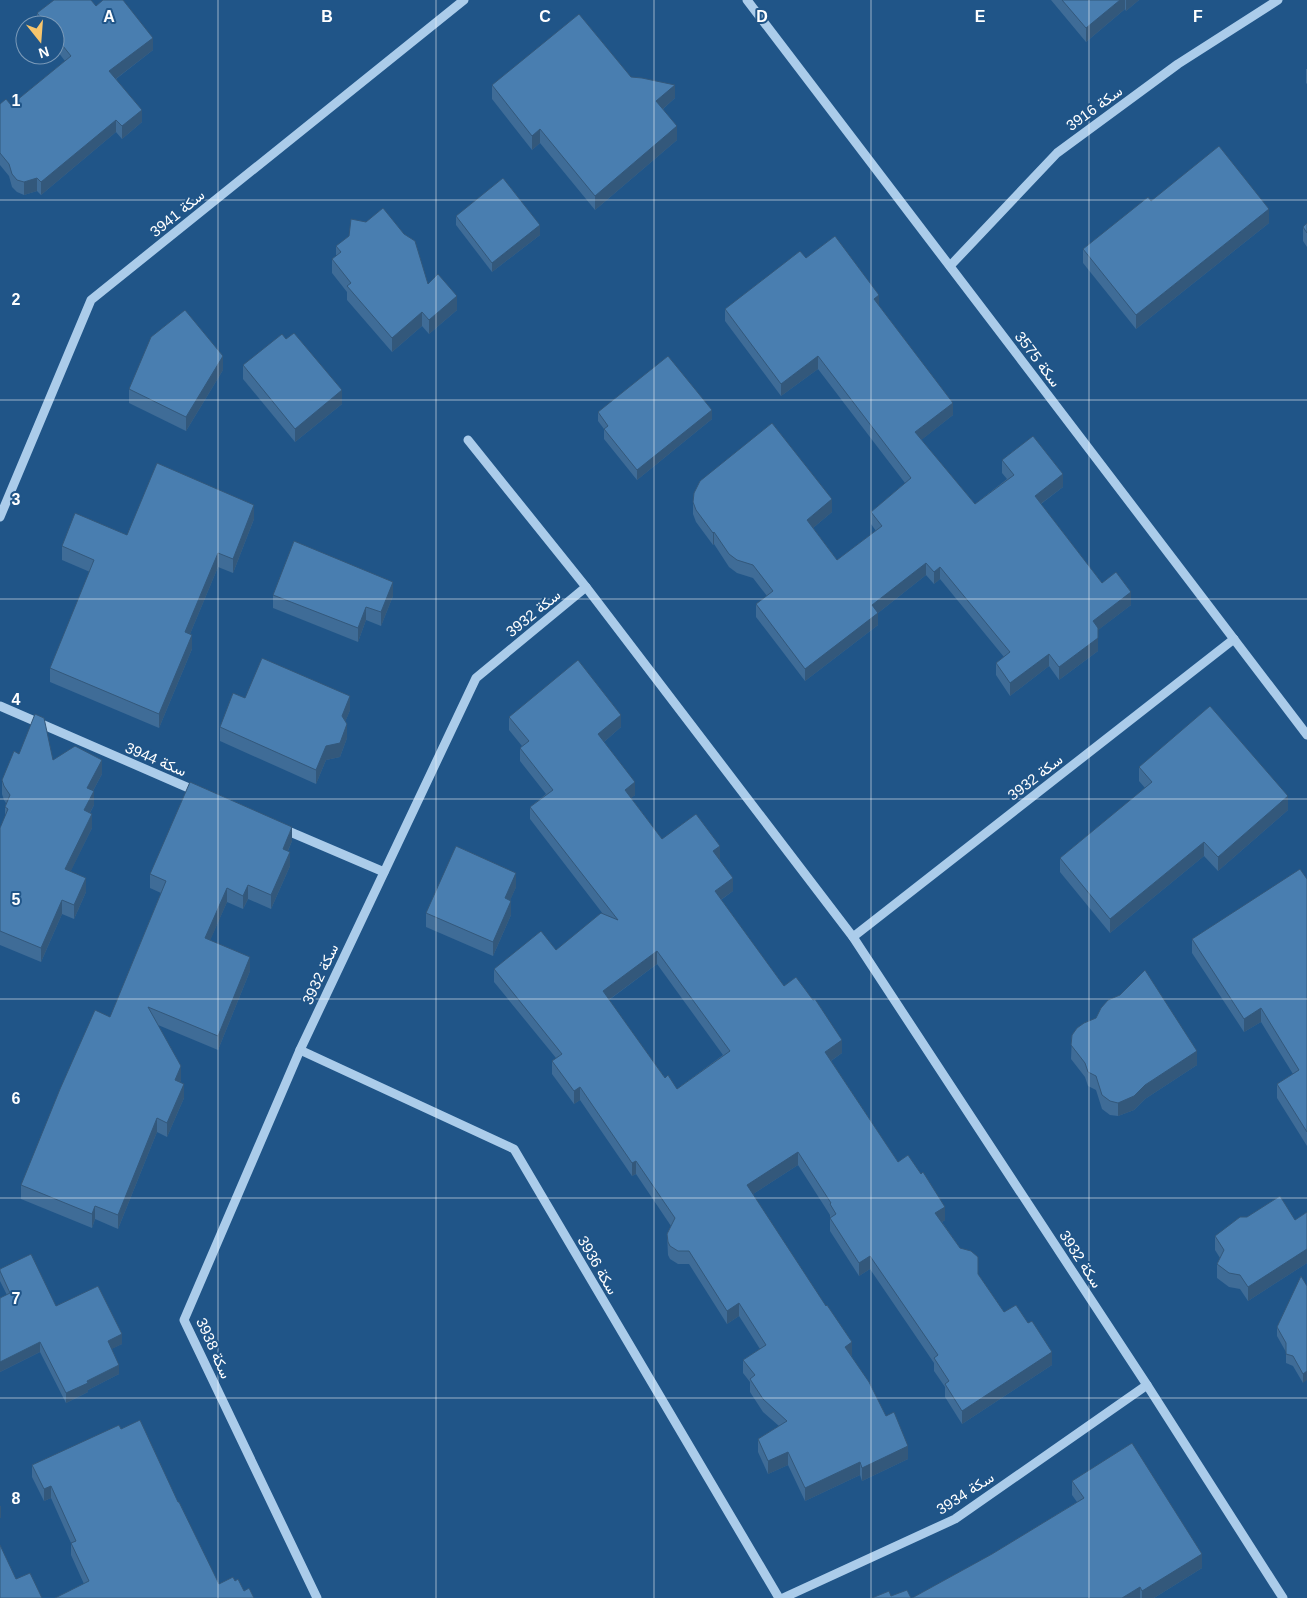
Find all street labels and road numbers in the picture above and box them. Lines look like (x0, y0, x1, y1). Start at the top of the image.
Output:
street label: سكة 3916 (1063, 82, 1125, 134)
street label: سكة 3941 (146, 186, 208, 240)
street label: سكة 3575 (1012, 328, 1064, 390)
street label: سكة 3932 (502, 586, 564, 640)
street label: سكة 3944 (123, 739, 189, 780)
street label: سكة 3932 (1004, 750, 1066, 804)
street label: سكة 3932 (299, 941, 341, 1007)
street label: سكة 3932 (1056, 1227, 1106, 1291)
street label: سكة 3936 (574, 1233, 622, 1297)
street label: سكة 3938 (193, 1315, 235, 1381)
street label: سكة 3934 (933, 1468, 997, 1518)

